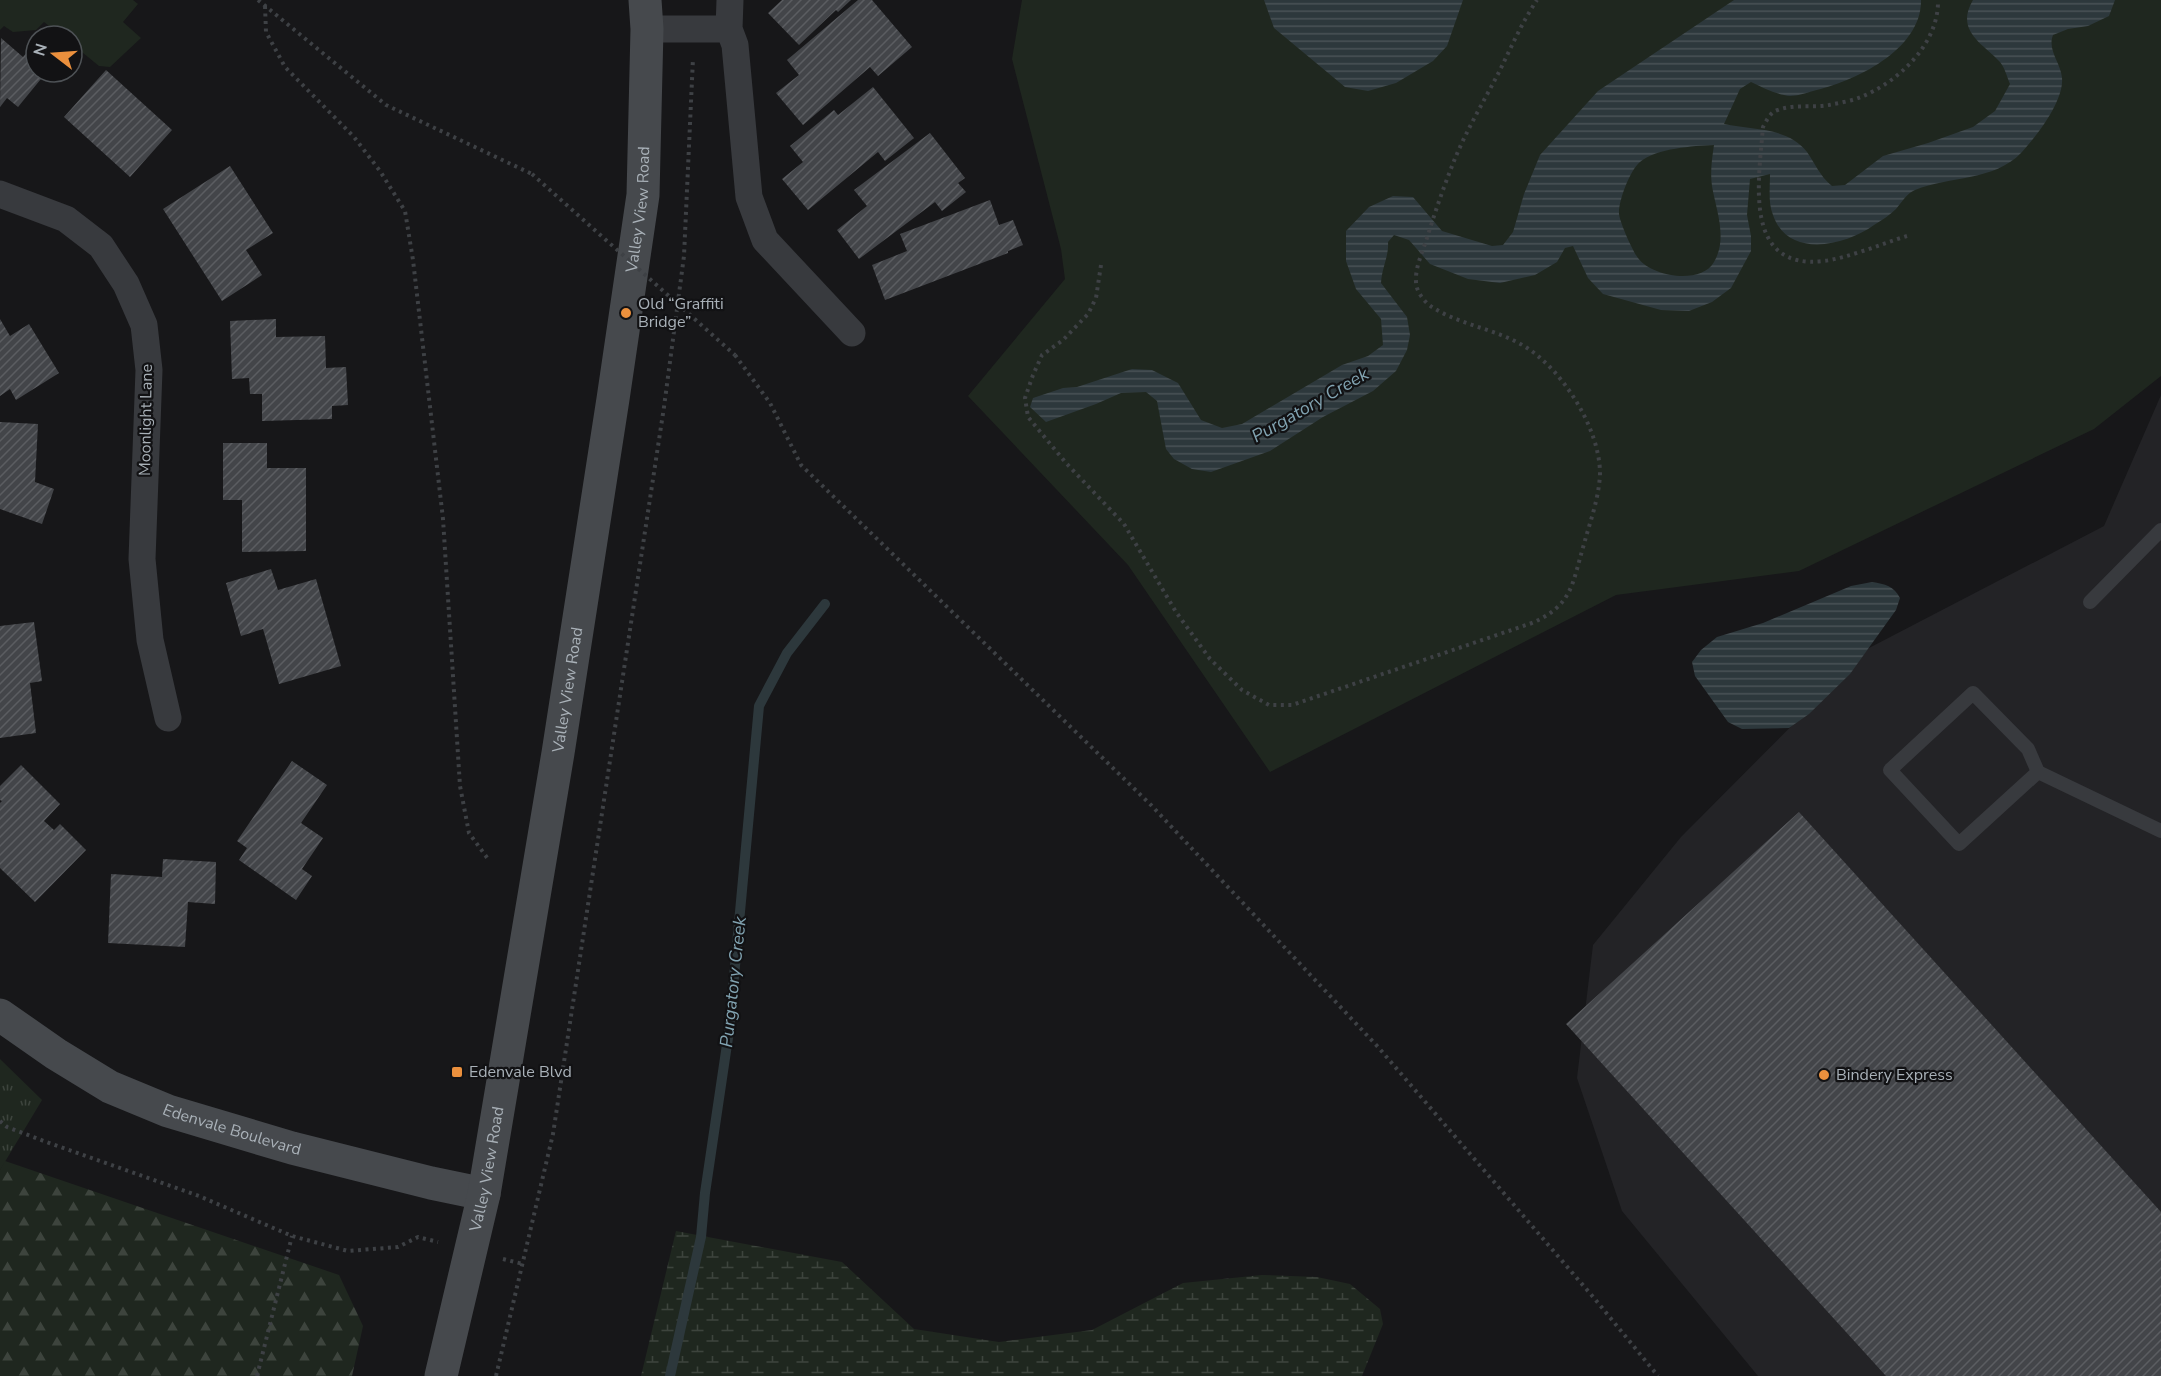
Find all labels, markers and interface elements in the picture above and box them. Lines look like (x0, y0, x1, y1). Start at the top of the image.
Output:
north arrow (24, 24, 84, 84)
text: N (28, 41, 53, 59)
street label: Valley View Road (621, 146, 655, 275)
place label: Old “Graffiti Bridge” (638, 293, 724, 333)
marker: Old “Graffiti Bridge” (619, 306, 633, 320)
water label: Purgatory Creek (1247, 361, 1374, 448)
street label: Moonlight Lane (134, 364, 158, 476)
street label: Valley View Road (547, 626, 588, 755)
water label: Purgatory Creek (714, 914, 752, 1049)
place label: Edenvale Blvd (469, 1061, 572, 1083)
place label: Bindery Express (1836, 1064, 1953, 1086)
marker: Edenvale Blvd (450, 1065, 464, 1079)
marker: Bindery Express (1817, 1068, 1831, 1082)
street label: Edenvale Boulevard (159, 1099, 303, 1161)
street label: Valley View Road (464, 1105, 509, 1235)

